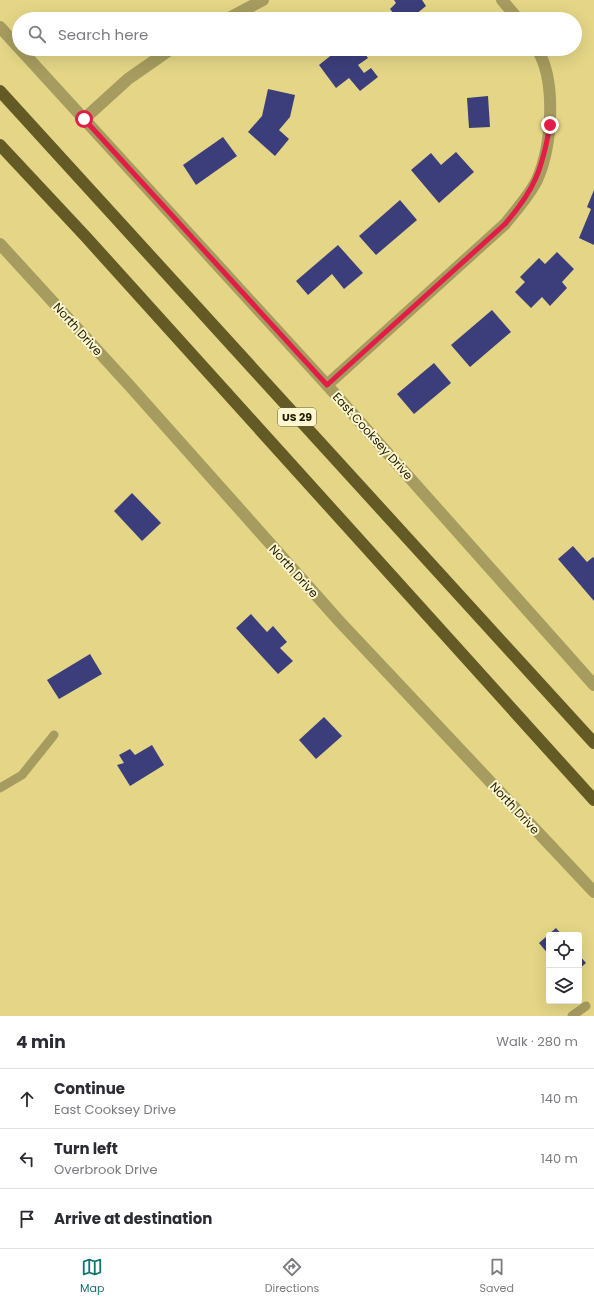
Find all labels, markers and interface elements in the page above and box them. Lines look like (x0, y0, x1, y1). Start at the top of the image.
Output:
search box (12, 12, 582, 56)
icon: search (26, 23, 48, 45)
text: Search here (58, 24, 148, 45)
route start (75, 110, 93, 128)
route end (541, 116, 559, 134)
street label: North Drive (50, 299, 106, 359)
street label: East Cooksey Drive (329, 388, 417, 484)
road number: US 29 (278, 408, 316, 426)
street label: North Drive (266, 541, 322, 601)
street label: North Drive (486, 778, 544, 838)
map controls (546, 932, 582, 1004)
button: locate (546, 932, 582, 968)
button: layers (546, 968, 582, 1004)
text: 4 min (16, 1030, 66, 1054)
text: Walk · 280 m (496, 1032, 578, 1051)
text: Continue (54, 1078, 125, 1099)
icon: ahead (16, 1088, 38, 1110)
text: 140 m (541, 1089, 578, 1108)
text: East Cooksey Drive (54, 1100, 176, 1119)
text: Turn left (54, 1138, 118, 1159)
icon: left (16, 1148, 38, 1170)
text: 140 m (541, 1149, 578, 1168)
text: Overbrook Drive (54, 1160, 157, 1179)
icon: arrive (16, 1208, 38, 1230)
text: Arrive at destination (54, 1208, 212, 1229)
tab: Map (80, 1256, 104, 1297)
tab: Directions (265, 1256, 319, 1297)
tab: Saved (480, 1256, 514, 1297)

